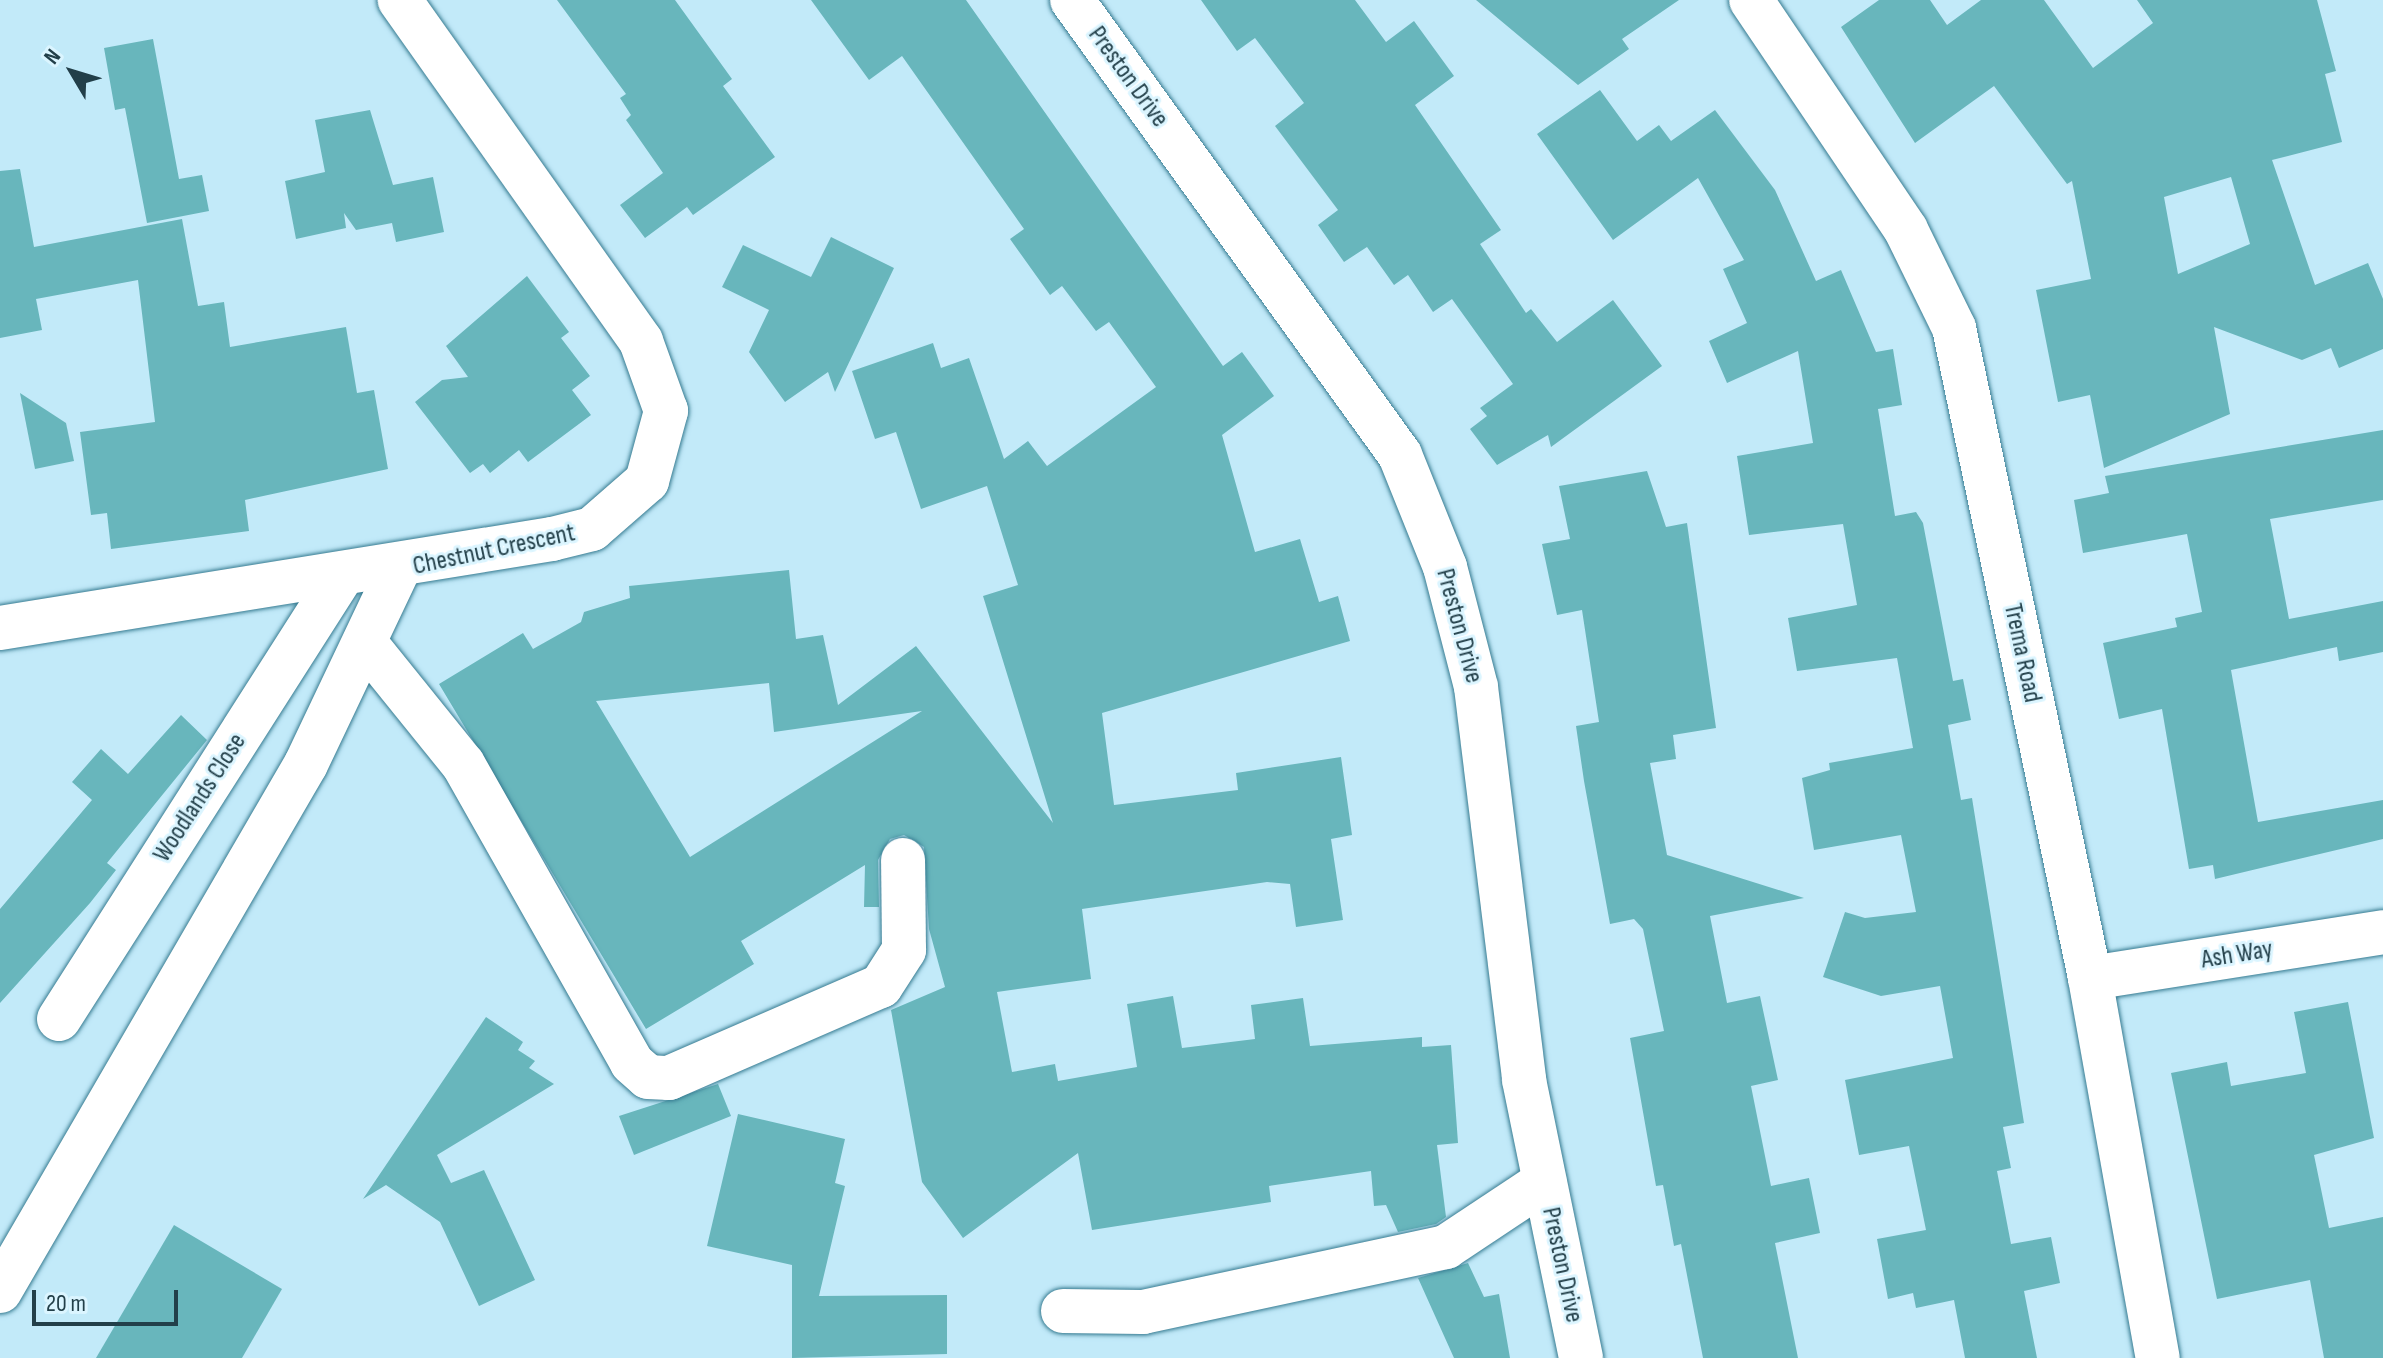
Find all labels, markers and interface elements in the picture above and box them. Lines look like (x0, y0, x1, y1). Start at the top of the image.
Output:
street label: Preston Drive (1081, 21, 1175, 133)
north arrow (32, 32, 112, 112)
text: N (38, 44, 67, 70)
street label: Chestnut Crescent (410, 518, 578, 582)
street label: Preston Drive (1429, 565, 1489, 687)
street label: Trema Road (1996, 601, 2048, 705)
street label: Woodlands Close (147, 728, 253, 868)
street label: Ash Way (2199, 934, 2275, 976)
street label: Preston Drive (1535, 1205, 1589, 1325)
scale bar (36, 1274, 182, 1324)
text: 20 m (46, 1289, 86, 1318)

